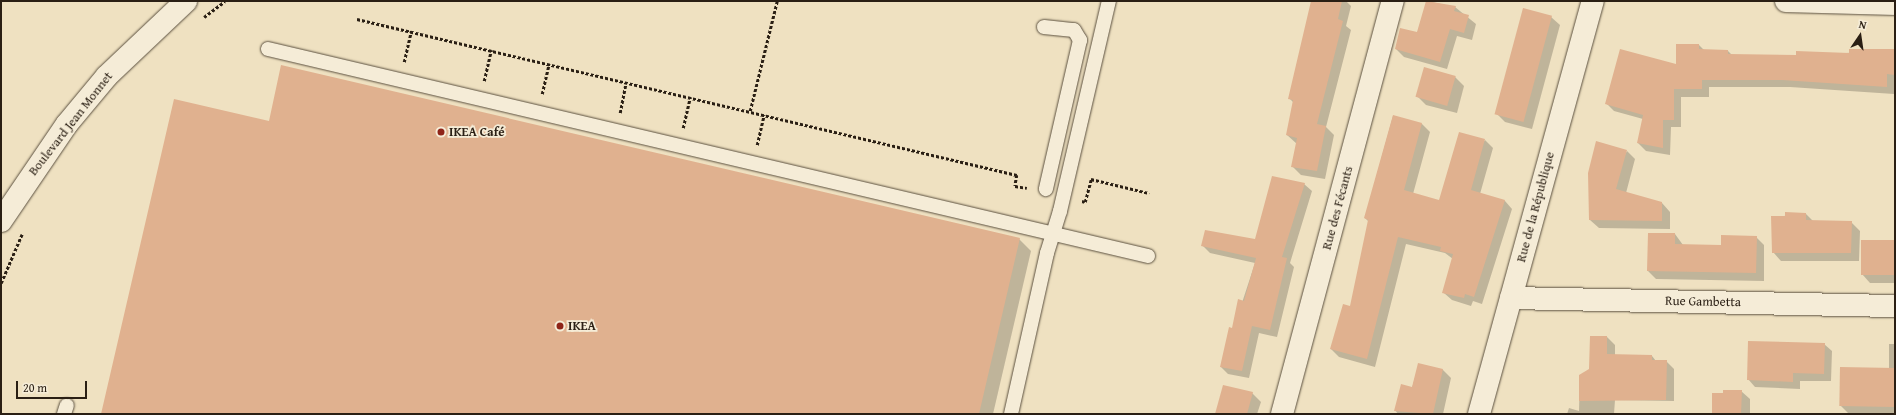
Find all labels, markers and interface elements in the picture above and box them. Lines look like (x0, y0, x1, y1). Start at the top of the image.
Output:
north arrow (1840, 16, 1880, 56)
text: N (1857, 16, 1868, 33)
street label: Boulevard Jean Monnet (26, 69, 116, 179)
place label: IKEA Café (449, 124, 505, 140)
marker: IKEA Café (436, 127, 446, 137)
street label: Rue de la République (1514, 150, 1558, 264)
street label: Rue des Fécants (1319, 164, 1357, 252)
street label: Rue Gambetta (1665, 294, 1741, 310)
place label: IKEA (568, 318, 596, 334)
marker: IKEA (555, 321, 565, 331)
scale bar (18, 373, 89, 399)
text: 20 m (23, 379, 47, 396)

